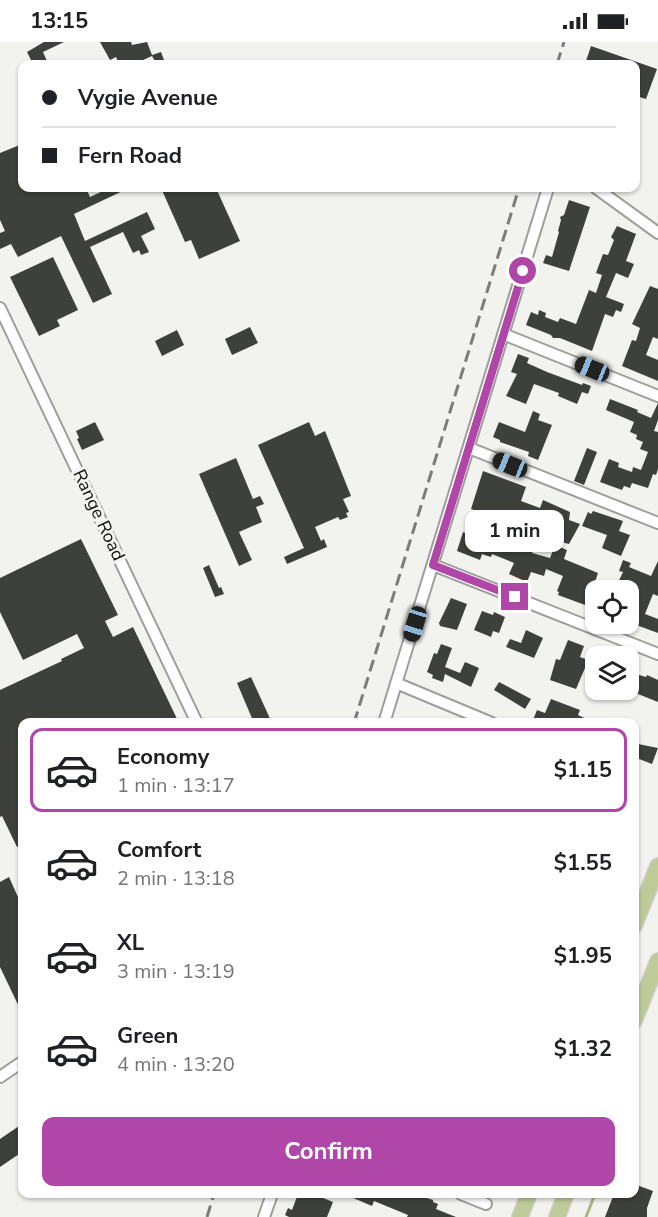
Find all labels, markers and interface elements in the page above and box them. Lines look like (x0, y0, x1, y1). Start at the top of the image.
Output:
text: 13:15 (30, 6, 88, 36)
text: Vygie Avenue (78, 83, 218, 113)
text: Fern Road (78, 141, 182, 171)
route start (509, 257, 536, 284)
car (572, 354, 612, 384)
car (490, 450, 530, 480)
street label: Range Road (67, 465, 131, 565)
callout: 1 min (466, 510, 564, 552)
text: 1 min (489, 517, 540, 544)
map controls (585, 580, 639, 700)
button: locate (585, 580, 639, 634)
route end (501, 583, 528, 610)
car (401, 604, 429, 644)
button: layers (585, 646, 639, 700)
text: Economy (117, 742, 209, 772)
icon: car (45, 743, 99, 797)
text: $1.15 (554, 755, 612, 785)
text: 1 min · 13:17 (117, 772, 235, 799)
text: Comfort (117, 835, 201, 865)
icon: car (45, 836, 99, 890)
text: $1.55 (554, 848, 612, 878)
text: 2 min · 13:18 (117, 865, 235, 892)
text: XL (117, 928, 144, 958)
icon: car (45, 929, 99, 983)
text: $1.95 (554, 941, 612, 971)
text: 3 min · 13:19 (117, 958, 235, 985)
text: Green (117, 1021, 178, 1051)
icon: car (45, 1022, 99, 1076)
text: $1.32 (554, 1034, 612, 1064)
text: 4 min · 13:20 (117, 1051, 235, 1078)
button: Confirm (42, 1117, 615, 1186)

